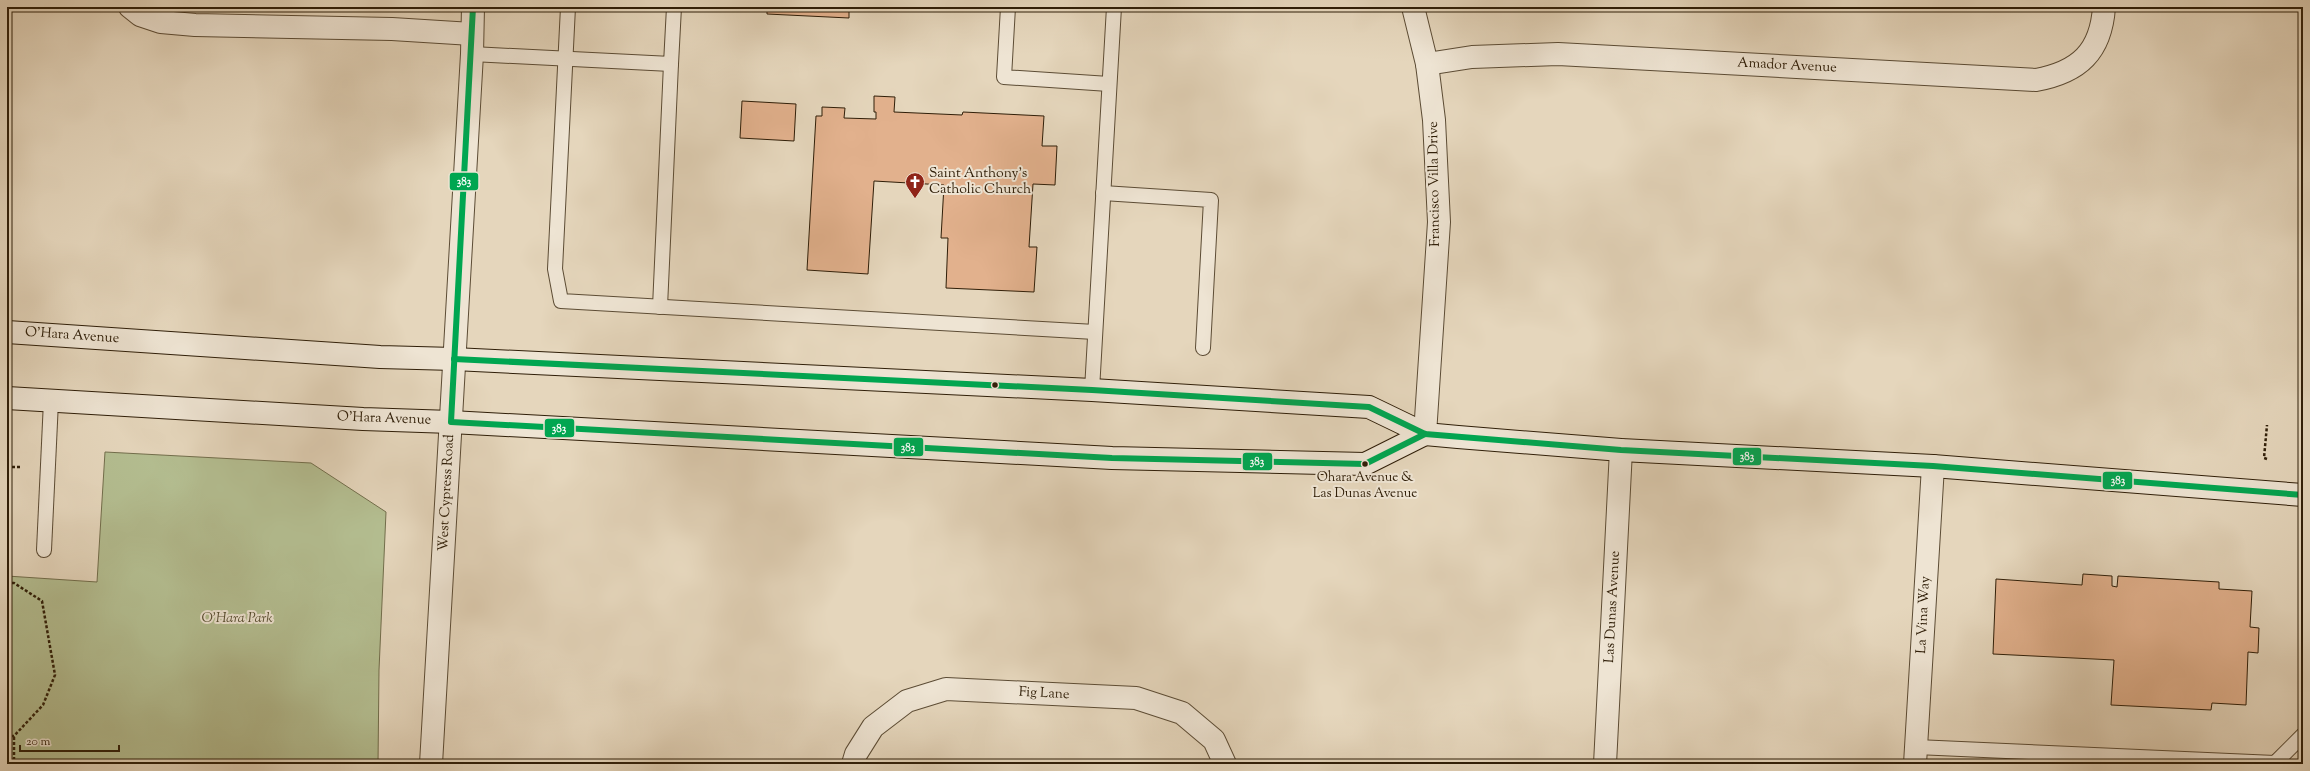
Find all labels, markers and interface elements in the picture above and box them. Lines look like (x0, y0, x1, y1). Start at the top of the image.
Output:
street label: Amador Avenue (1737, 53, 1837, 79)
street label: Francisco Villa Drive (1424, 121, 1446, 247)
place label: Saint Anthony's Catholic Church (929, 164, 1031, 200)
church icon: Saint Anthony's Catholic Church (904, 171, 926, 199)
line badge: 383 (449, 172, 479, 191)
text: 383 (457, 174, 472, 190)
street label: O'Hara Avenue (24, 323, 120, 349)
unlabelled marker (990, 380, 1000, 390)
street label: O'Hara Avenue (336, 407, 432, 431)
line badge: 383 (544, 418, 575, 438)
text: 383 (552, 421, 567, 437)
street label: West Cypress Road (434, 434, 460, 552)
line badge: 383 (893, 437, 924, 457)
text: 383 (901, 440, 916, 456)
line badge: 383 (1732, 447, 1762, 466)
text: 383 (1740, 449, 1755, 465)
line badge: 383 (1242, 452, 1273, 471)
text: 383 (1250, 454, 1265, 470)
marker: Ohara Avenue & Las Dunas Avenue (1360, 459, 1370, 469)
place label: Ohara Avenue & Las Dunas Avenue (1313, 469, 1417, 503)
line badge: 383 (2102, 471, 2133, 490)
text: 383 (2111, 473, 2126, 489)
street label: Las Dunas Avenue (1600, 550, 1626, 664)
street label: La Vina Way (1912, 576, 1936, 654)
park label: O'Hara Park (201, 609, 273, 629)
street label: Fig Lane (1018, 683, 1070, 705)
scale bar (20, 727, 119, 753)
text: 20 m (26, 733, 51, 751)

